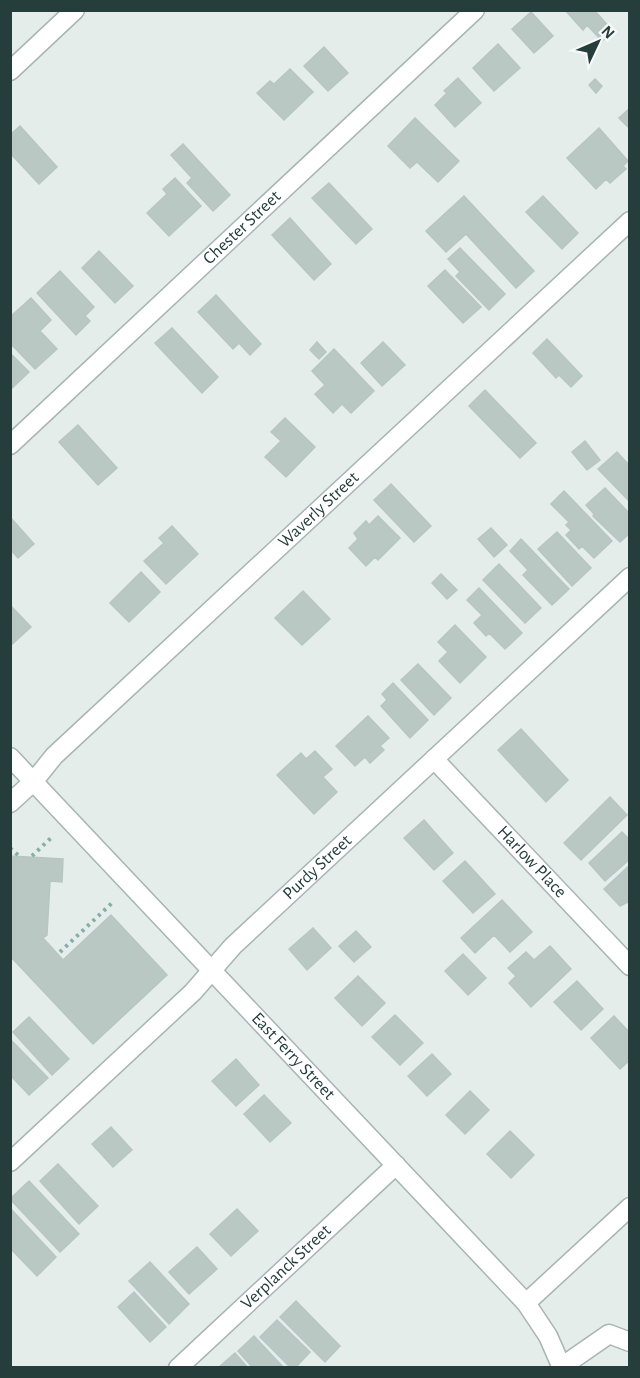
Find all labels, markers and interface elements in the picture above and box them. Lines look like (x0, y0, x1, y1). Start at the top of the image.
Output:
north arrow (568, 12, 628, 72)
text: N (598, 23, 618, 42)
street label: Chester Street (200, 187, 285, 268)
street label: Waverly Street (275, 468, 363, 551)
street label: Harlow Place (494, 823, 570, 902)
street label: Purdy Street (280, 831, 355, 904)
street label: East Ferry Street (248, 1009, 338, 1104)
street label: Verplanck Street (238, 1221, 335, 1313)

